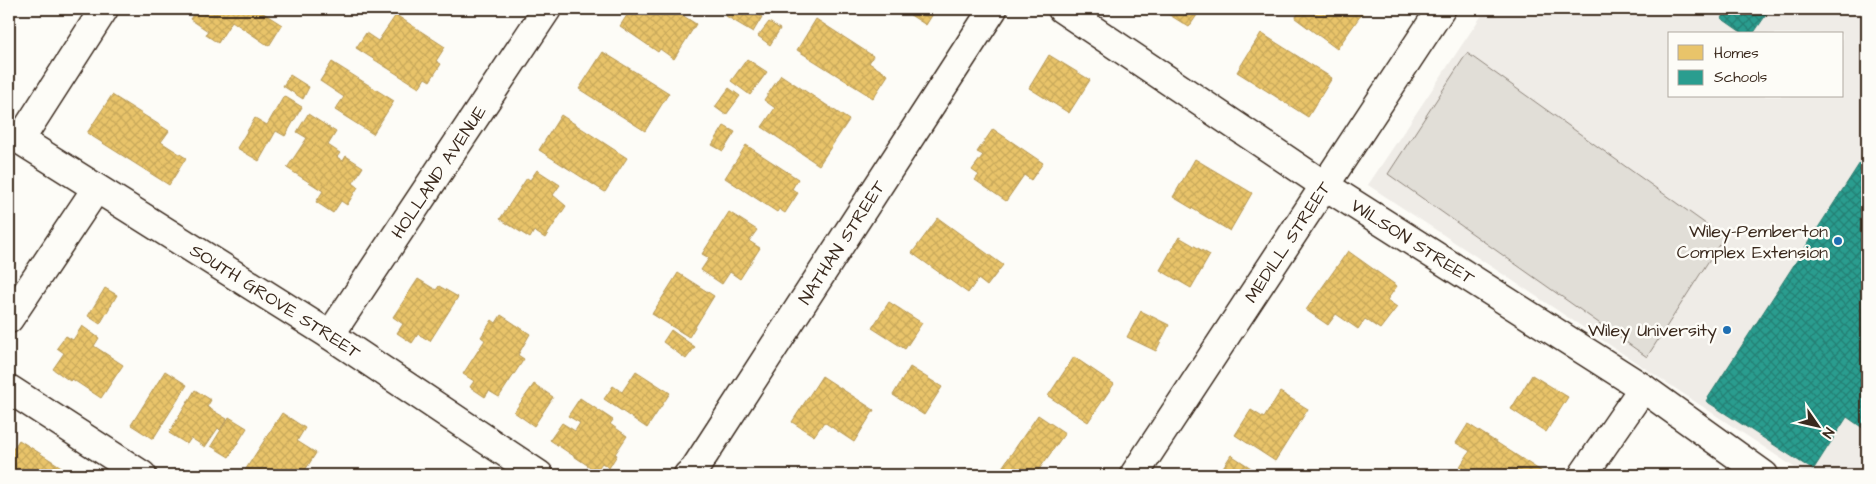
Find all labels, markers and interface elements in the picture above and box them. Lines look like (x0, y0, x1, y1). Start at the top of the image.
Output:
legend (1668, 32, 1844, 98)
text: Homes (1714, 43, 1759, 64)
text: Schools (1714, 67, 1768, 88)
street label: HOLLAND AVENUE (385, 100, 492, 243)
street label: NATHAN STREET (792, 175, 891, 309)
street label: MEDILL STREET (1238, 176, 1337, 307)
street label: WILSON STREET (1346, 193, 1480, 291)
place label: Wiley-Pemberton Complex Extension (1677, 219, 1828, 265)
marker: Wiley-Pemberton Complex Extension (1832, 235, 1844, 247)
street label: SOUTH GROVE STREET (185, 238, 366, 365)
place label: Wiley University (1588, 318, 1717, 344)
marker: Wiley University (1721, 324, 1733, 336)
north arrow (1794, 402, 1844, 452)
text: N (1817, 423, 1839, 442)

